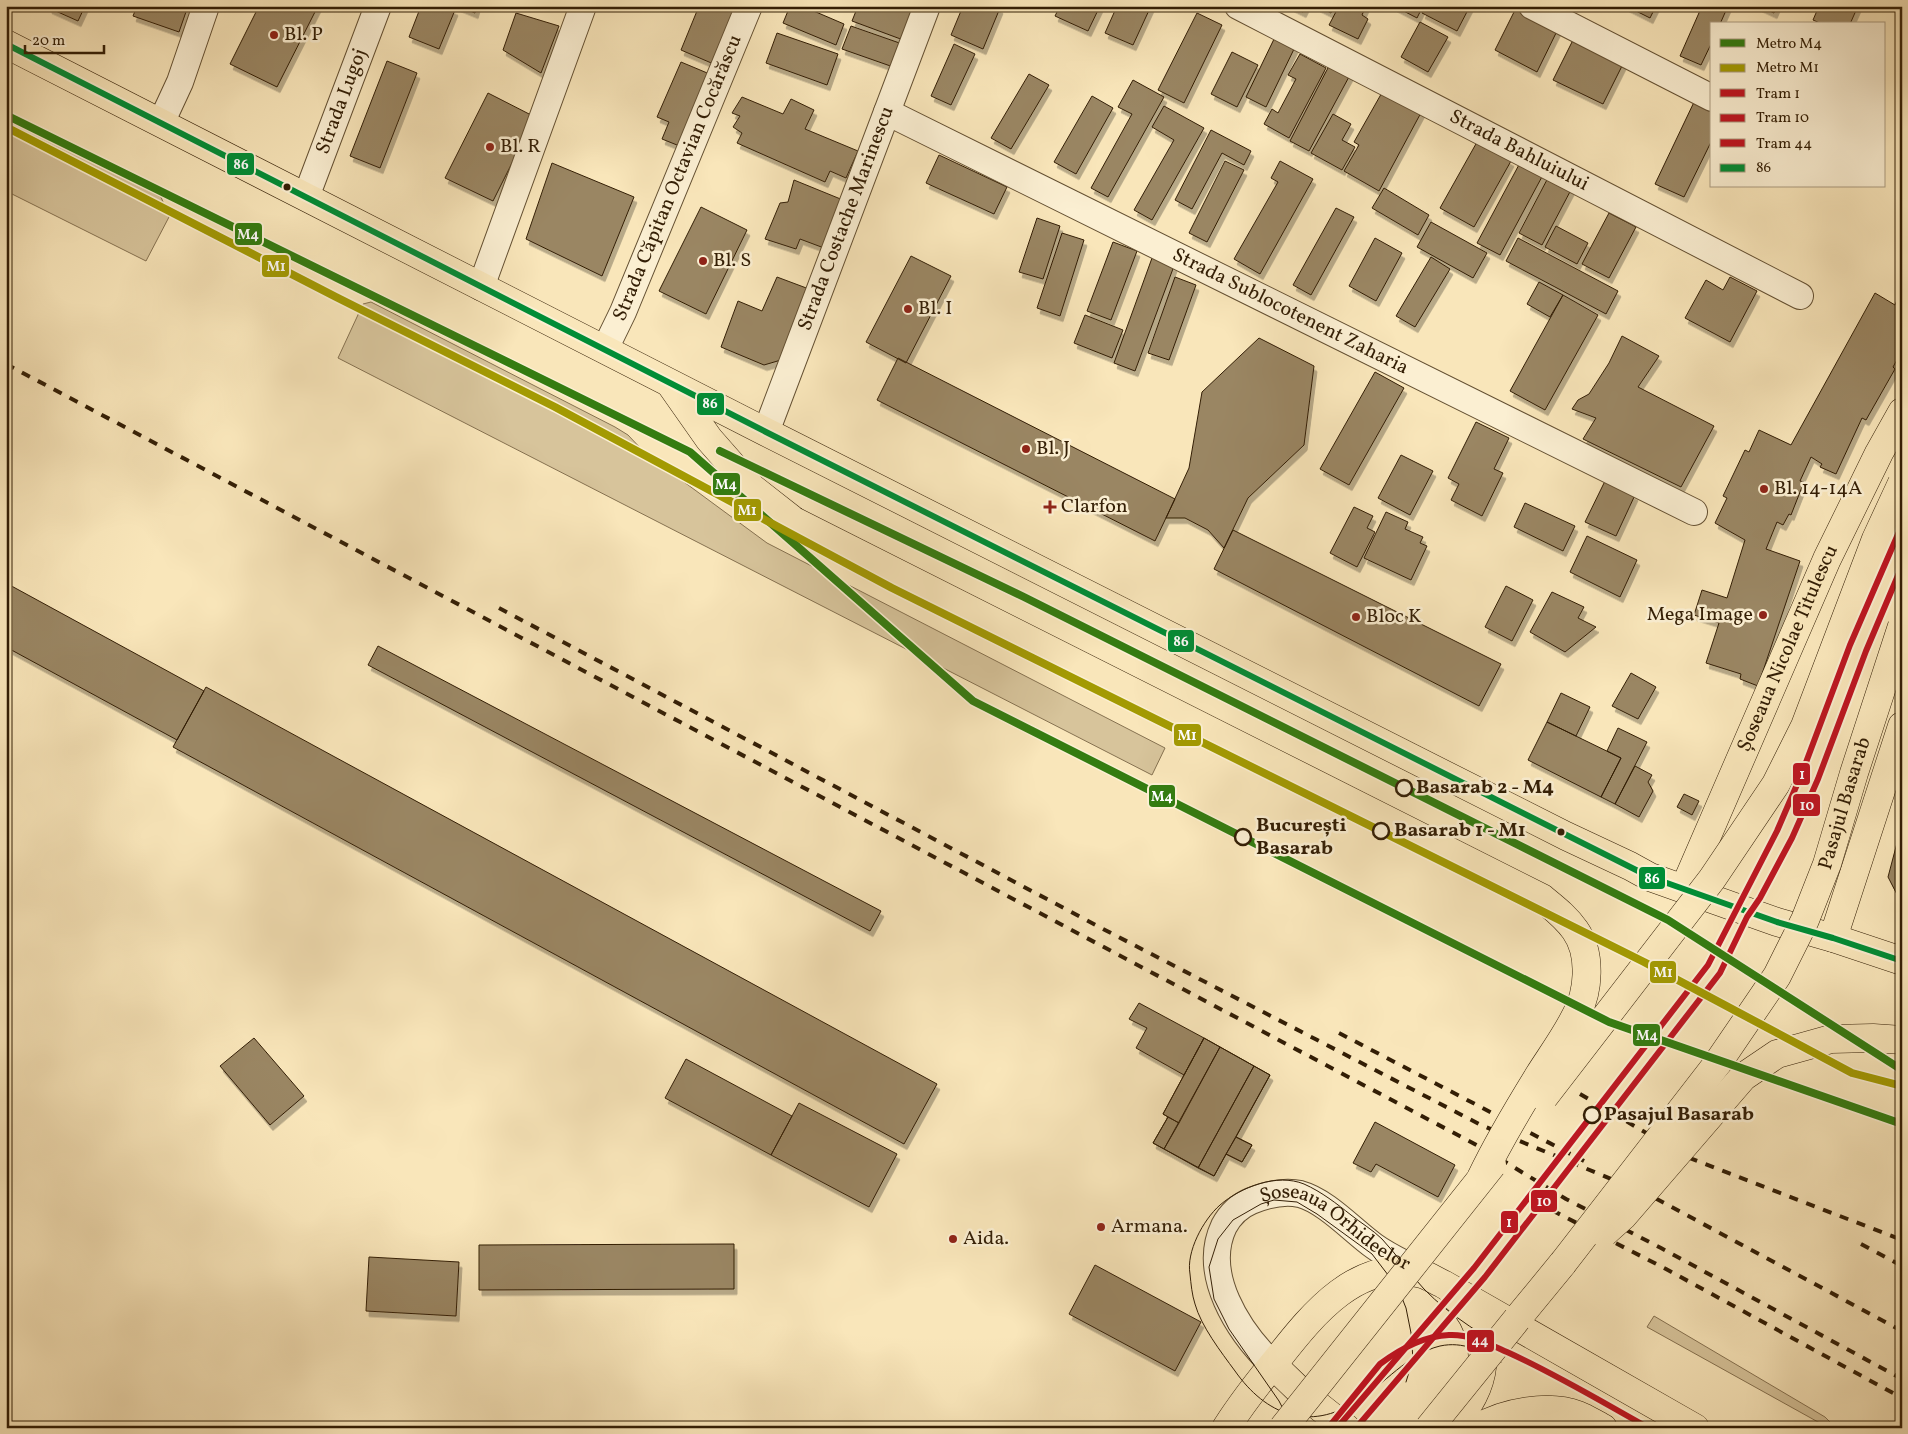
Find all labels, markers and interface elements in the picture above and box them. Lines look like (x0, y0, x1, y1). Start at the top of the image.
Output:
place label: Bl. P (284, 21, 323, 49)
scale bar (25, 22, 104, 54)
legend (1710, 22, 1886, 188)
marker: Bl. P (268, 29, 280, 41)
text: 20 m (32, 31, 65, 52)
street label: Strada Căpitan Octavian Cocărăscu (607, 31, 750, 326)
text: Metro M4 (1756, 34, 1822, 55)
street label: Strada Lugoj (309, 45, 375, 158)
text: Metro M1 (1756, 58, 1819, 79)
text: Tram 1 (1756, 84, 1800, 105)
street label: Strada Costache Marinescu (791, 102, 902, 335)
street label: Strada Bahluiului (1444, 103, 1594, 199)
text: Tram 10 (1756, 108, 1809, 129)
place label: Bl. R (500, 133, 541, 161)
text: Tram 44 (1756, 134, 1812, 155)
marker: Bl. R (484, 141, 496, 153)
line badge: 86 (226, 152, 255, 176)
text: 86 (233, 156, 249, 175)
text: 86 (1756, 158, 1771, 179)
unlabelled marker (282, 182, 292, 192)
line badge: M4 (234, 222, 263, 246)
text: M4 (237, 226, 260, 245)
street label: Strada Sublocotenent Zaharia (1167, 241, 1413, 382)
place label: Bl. S (713, 247, 751, 275)
line badge: M1 (261, 254, 290, 278)
marker: Bl. S (697, 255, 709, 267)
text: M1 (266, 258, 286, 277)
place label: Bl. I (918, 295, 952, 323)
marker: Bl. I (902, 303, 914, 315)
line badge: 86 (696, 392, 725, 416)
text: 86 (702, 395, 718, 414)
place label: Bl. J (1036, 435, 1070, 463)
marker: Bl. J (1020, 443, 1032, 455)
line badge: M4 (712, 472, 741, 496)
place label: Bl. 14-14A (1774, 475, 1862, 503)
text: M4 (715, 476, 738, 495)
marker: Bl. 14-14A (1758, 483, 1770, 495)
place label: Clarfon (1061, 493, 1128, 521)
line badge: M1 (733, 498, 762, 522)
marker: Clarfon (1043, 500, 1057, 514)
text: M1 (737, 502, 757, 521)
street label: Șoseaua Nicolae Titulescu (1731, 540, 1846, 757)
place label: Mega Image (1647, 601, 1753, 629)
place label: Bloc K (1366, 603, 1422, 631)
marker: Mega Image (1757, 609, 1769, 621)
marker: Bloc K (1350, 611, 1362, 623)
line badge: 86 (1167, 629, 1195, 653)
text: 86 (1173, 633, 1189, 652)
line badge: M1 (1173, 723, 1202, 747)
text: M1 (1177, 727, 1197, 746)
street label: Pasajul Basarab (1812, 734, 1879, 873)
line badge: 1 (1792, 762, 1811, 786)
text: 1 (1799, 766, 1805, 785)
place label: Basarab 2 - M4 (1416, 774, 1554, 802)
marker: Basarab 2 - M4 (1395, 779, 1413, 797)
line badge: M4 (1148, 784, 1176, 808)
text: M4 (1151, 788, 1174, 807)
line badge: 10 (1792, 793, 1821, 817)
text: 10 (1800, 797, 1814, 816)
place label: București Basarab (1256, 812, 1346, 863)
place label: Basarab 1 - M1 (1394, 817, 1526, 845)
marker: Basarab 1 - M1 (1372, 822, 1390, 840)
unlabelled marker (1556, 827, 1566, 837)
marker: București Basarab (1234, 828, 1252, 846)
line badge: 86 (1638, 866, 1666, 890)
text: 86 (1644, 870, 1660, 889)
line badge: M1 (1649, 960, 1677, 984)
text: M1 (1653, 964, 1673, 983)
line badge: M4 (1632, 1023, 1661, 1047)
text: M4 (1636, 1027, 1659, 1046)
place label: Pasajul Basarab (1604, 1101, 1754, 1129)
marker: Pasajul Basarab (1583, 1106, 1601, 1124)
street label: Șoseaua Orhideelor (1257, 1178, 1415, 1278)
line badge: 10 (1530, 1189, 1558, 1213)
text: 10 (1537, 1193, 1551, 1212)
line badge: 1 (1500, 1210, 1519, 1234)
place label: Armana. (1111, 1213, 1188, 1241)
text: 1 (1506, 1214, 1512, 1233)
marker: Armana. (1095, 1221, 1107, 1233)
place label: Aida. (963, 1225, 1009, 1253)
marker: Aida. (947, 1233, 959, 1245)
line badge: 44 (1466, 1329, 1495, 1353)
text: 44 (1472, 1332, 1489, 1351)

